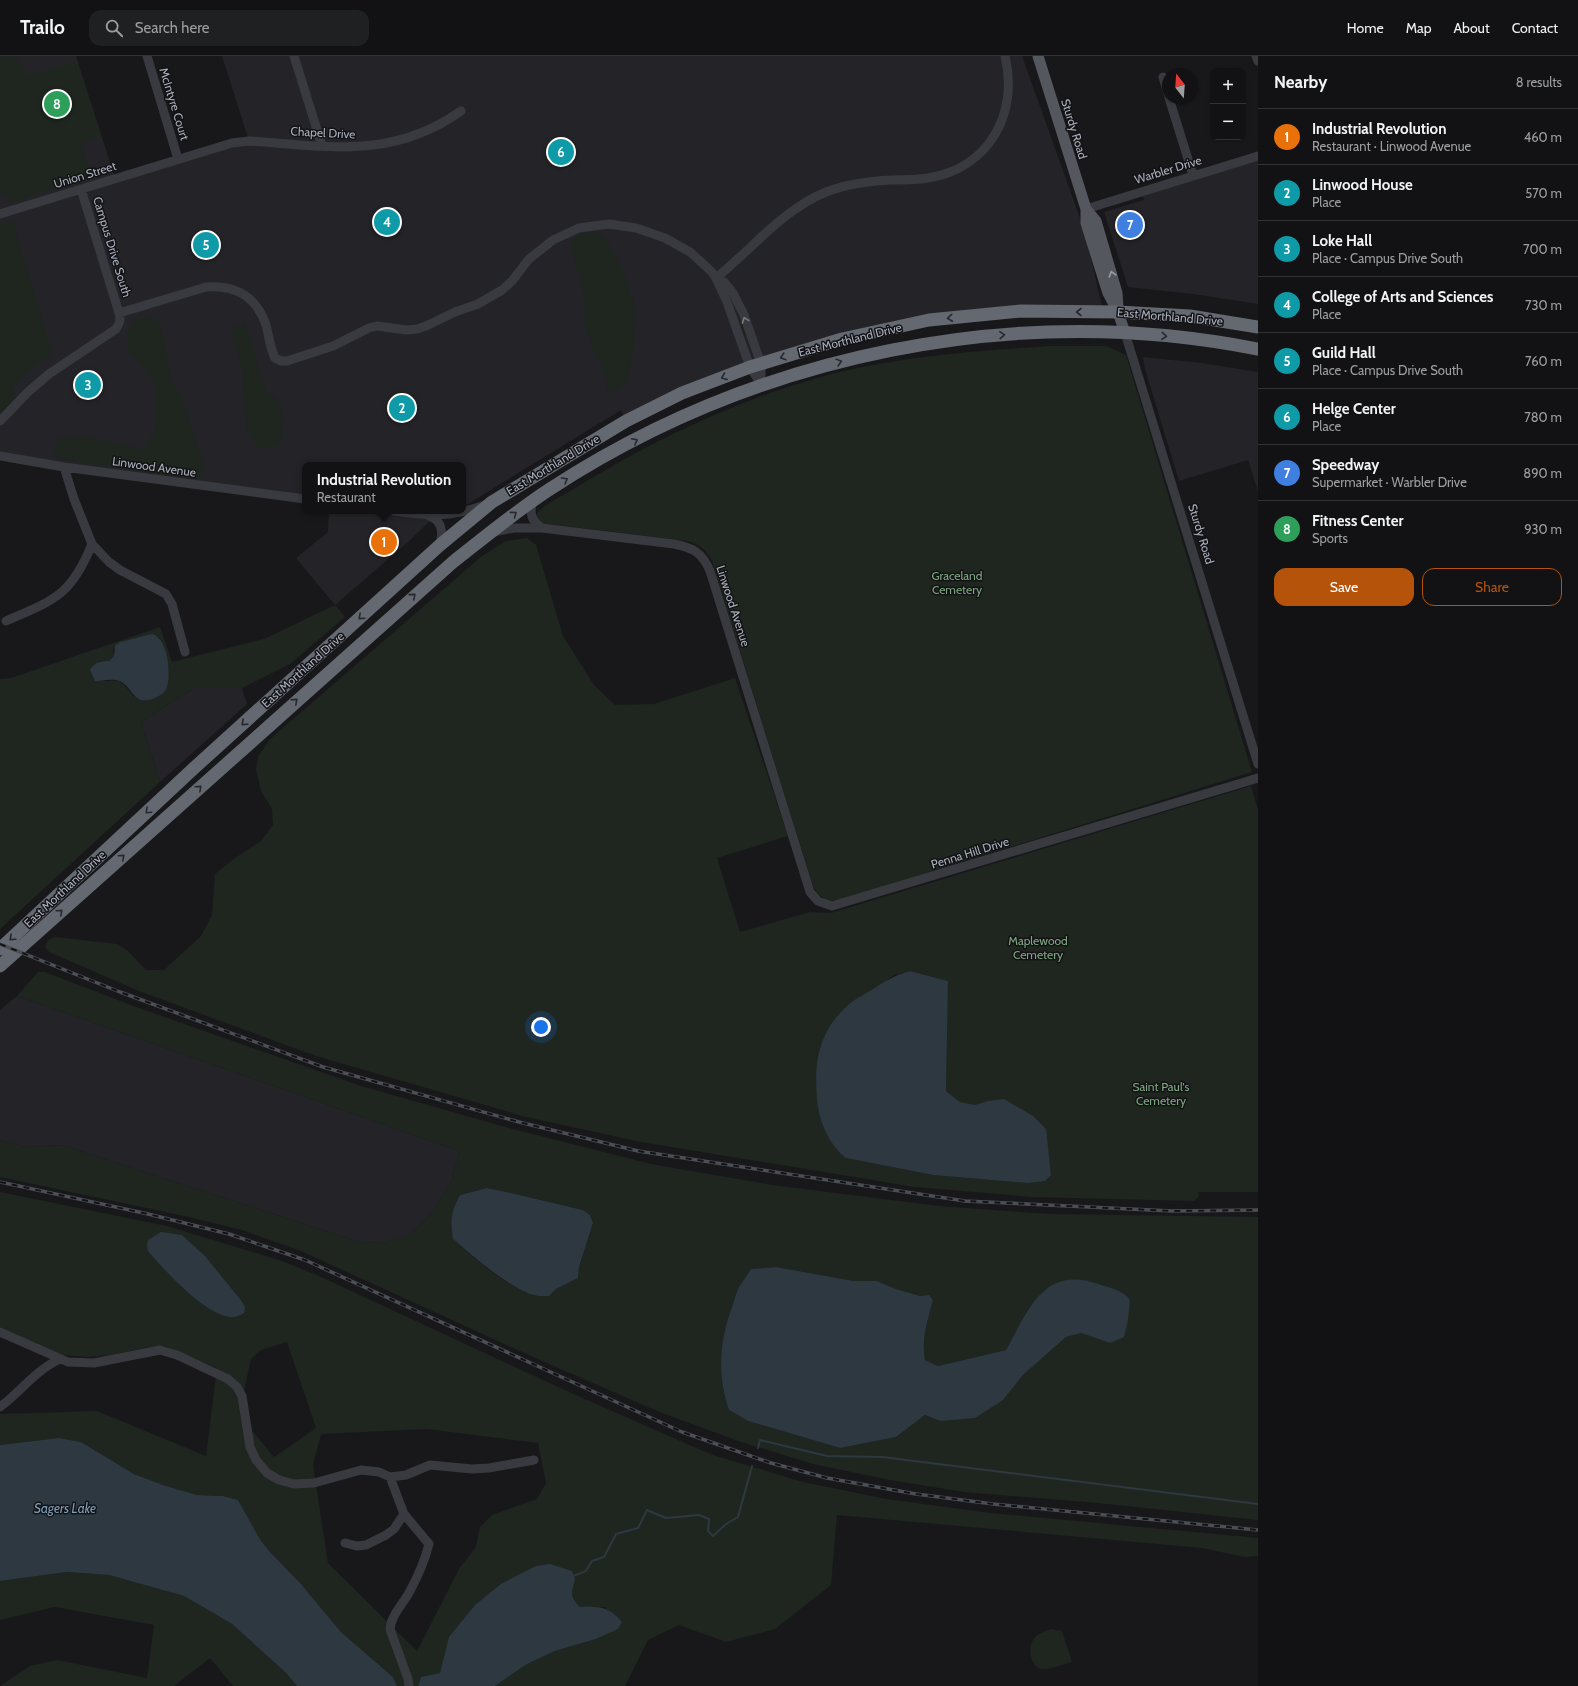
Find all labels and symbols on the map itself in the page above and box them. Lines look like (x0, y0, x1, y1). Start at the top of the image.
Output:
street label: McIntyre Court (156, 66, 193, 142)
north arrow (1162, 68, 1198, 104)
pin: 8 (44, 89, 70, 119)
street label: Sturdy Road (1058, 97, 1091, 161)
street label: Chapel Drive (290, 123, 356, 142)
pin: 6 (548, 137, 574, 167)
street label: Warbler Drive (1132, 152, 1203, 187)
street label: Union Street (52, 158, 118, 191)
street label: Campus Drive South (90, 195, 135, 299)
pin: 4 (374, 207, 400, 237)
pin: 7 (1117, 210, 1143, 240)
pin: 5 (193, 230, 219, 260)
one-way arrow (1108, 270, 1117, 277)
street label: East Morthland Drive (1116, 304, 1224, 329)
one-way arrow (1076, 308, 1082, 316)
one-way arrow (947, 314, 953, 323)
one-way arrow (742, 317, 750, 324)
street label: East Morthland Drive (797, 319, 903, 360)
one-way arrow (999, 330, 1005, 339)
one-way arrow (1161, 332, 1167, 341)
one-way arrow (779, 352, 786, 361)
one-way arrow (836, 358, 843, 367)
pin: 3 (75, 370, 101, 400)
one-way arrow (720, 372, 727, 380)
pin: 2 (389, 393, 415, 423)
street label: East Morthland Drive (503, 431, 602, 498)
one-way arrow (631, 438, 638, 446)
street label: Linwood Avenue (111, 453, 197, 480)
one-way arrow (561, 478, 568, 485)
street label: Sturdy Road (1185, 502, 1218, 566)
one-way arrow (510, 512, 517, 519)
pin: 1 (371, 527, 397, 557)
street label: Linwood Avenue (713, 563, 754, 648)
park label: Graceland Cemetery (932, 568, 982, 597)
one-way arrow (408, 593, 416, 601)
one-way arrow (358, 612, 366, 619)
street label: East Morthland Drive (258, 629, 347, 711)
one-way arrow (290, 699, 298, 706)
one-way arrow (241, 718, 249, 726)
one-way arrow (194, 786, 201, 793)
one-way arrow (146, 806, 153, 813)
street label: Penna Hill Drive (929, 834, 1011, 872)
street label: East Morthland Drive (21, 847, 109, 930)
one-way arrow (117, 855, 124, 862)
one-way arrow (56, 910, 63, 917)
one-way arrow (10, 933, 17, 940)
park label: Maplewood Cemetery (1008, 933, 1068, 962)
your location (531, 1017, 551, 1037)
park label: Saint Paul's Cemetery (1132, 1079, 1190, 1108)
water label: Sagers Lake (34, 1500, 96, 1516)

